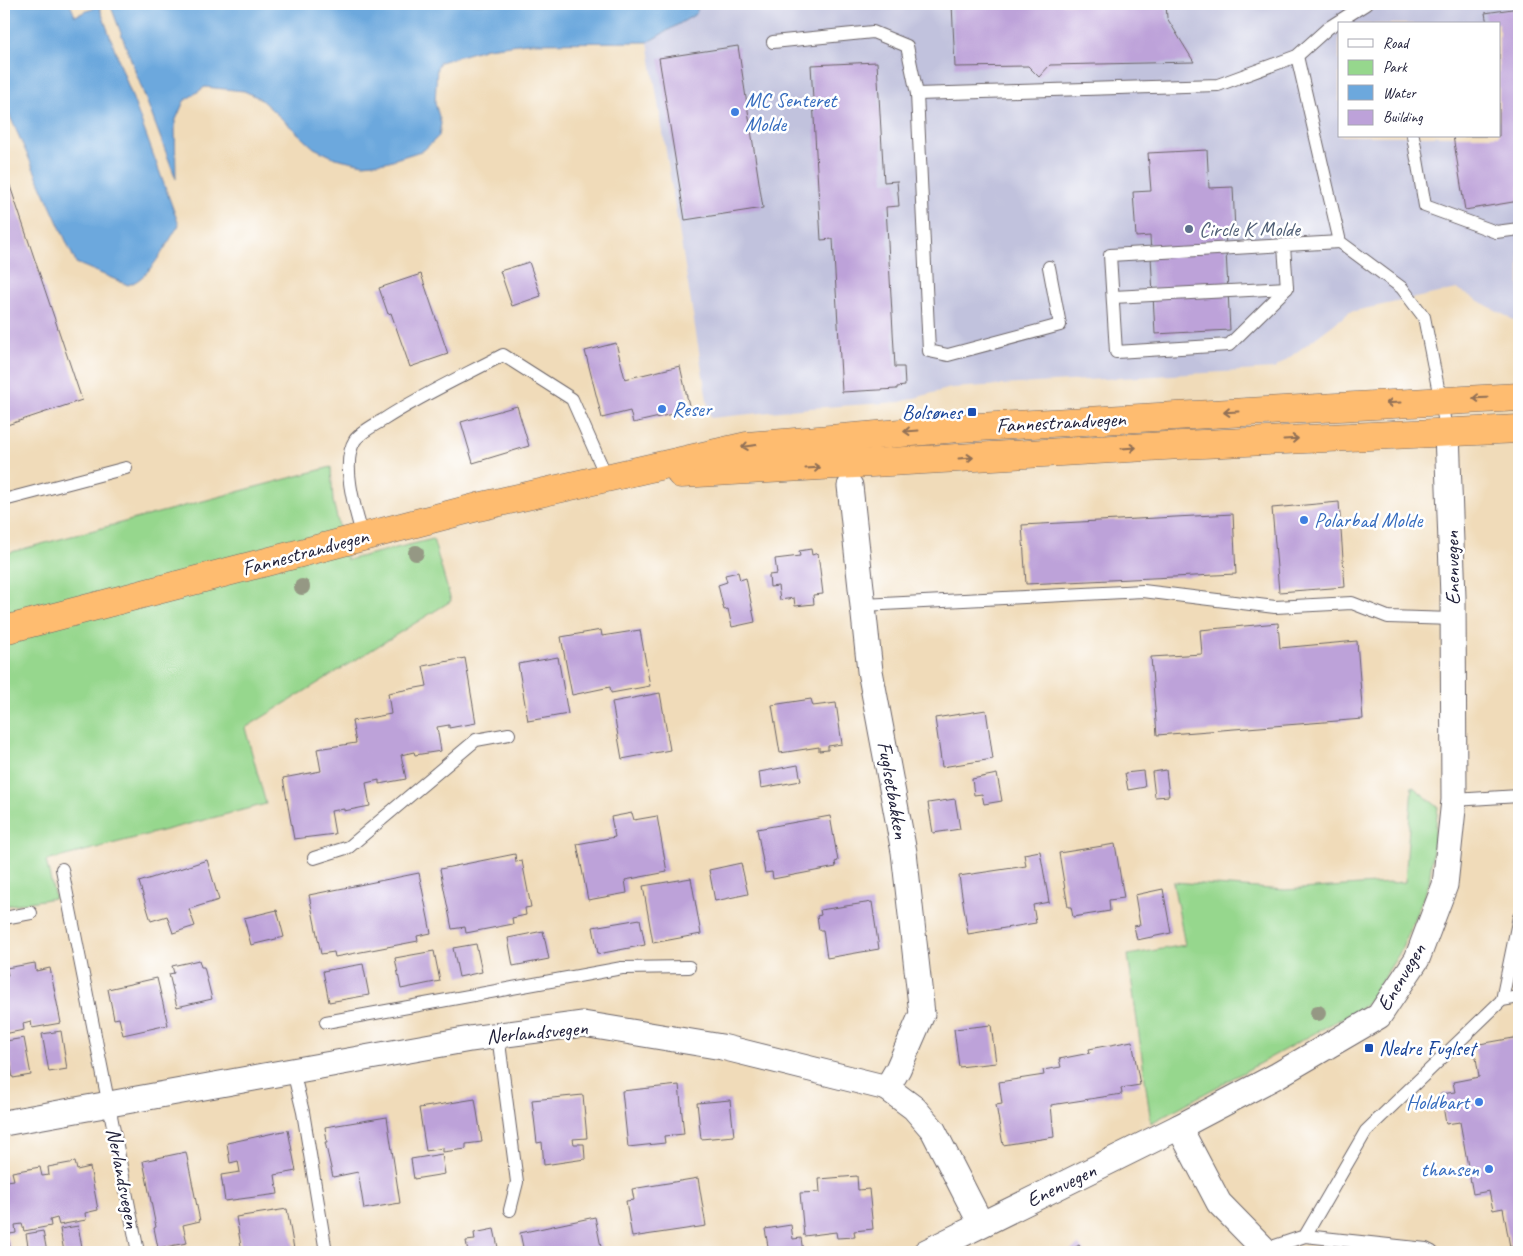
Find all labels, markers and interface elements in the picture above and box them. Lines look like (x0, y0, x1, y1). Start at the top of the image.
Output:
legend (1338, 22, 1500, 138)
text: Road (1383, 34, 1410, 53)
text: Park (1383, 58, 1408, 77)
text: Water (1383, 84, 1417, 103)
place label: MC Senteret Molde (745, 87, 838, 137)
marker: MC Senteret Molde (729, 106, 741, 118)
text: Building (1383, 108, 1423, 127)
place label: Circle K Molde (1199, 216, 1302, 242)
marker: Circle K Molde (1183, 223, 1195, 235)
one-way arrow (1473, 394, 1489, 403)
place label: Reser (672, 396, 713, 422)
one-way arrow (1385, 398, 1401, 407)
place label: Bolsønes (902, 399, 964, 425)
marker: Reser (656, 403, 668, 415)
marker: Bolsønes (966, 406, 978, 418)
street label: Fannestrandvegen (996, 406, 1127, 438)
one-way arrow (1223, 408, 1239, 417)
one-way arrow (903, 426, 919, 436)
one-way arrow (1283, 435, 1299, 444)
one-way arrow (742, 441, 758, 451)
one-way arrow (1120, 443, 1136, 452)
one-way arrow (958, 453, 974, 462)
one-way arrow (804, 463, 820, 472)
place label: Polarbad Molde (1314, 507, 1423, 533)
marker: Polarbad Molde (1298, 514, 1310, 526)
street label: Fannestrandvegen (239, 523, 371, 581)
street label: Enenvegen (1438, 530, 1466, 605)
street label: Fuglsetbakken (872, 739, 914, 841)
street label: Enenvegen (1371, 938, 1432, 1016)
street label: Nerlandsvegen (485, 1015, 589, 1049)
place label: Nedre Fuglset (1379, 1035, 1478, 1061)
marker: Nedre Fuglset (1363, 1042, 1375, 1054)
place label: Holdbart (1406, 1089, 1471, 1115)
marker: Holdbart (1473, 1096, 1485, 1108)
street label: Nerlandsvegen (101, 1126, 146, 1231)
place label: thansen (1420, 1156, 1480, 1182)
street label: Enenvegen (1022, 1157, 1101, 1213)
marker: thansen (1483, 1163, 1495, 1175)

